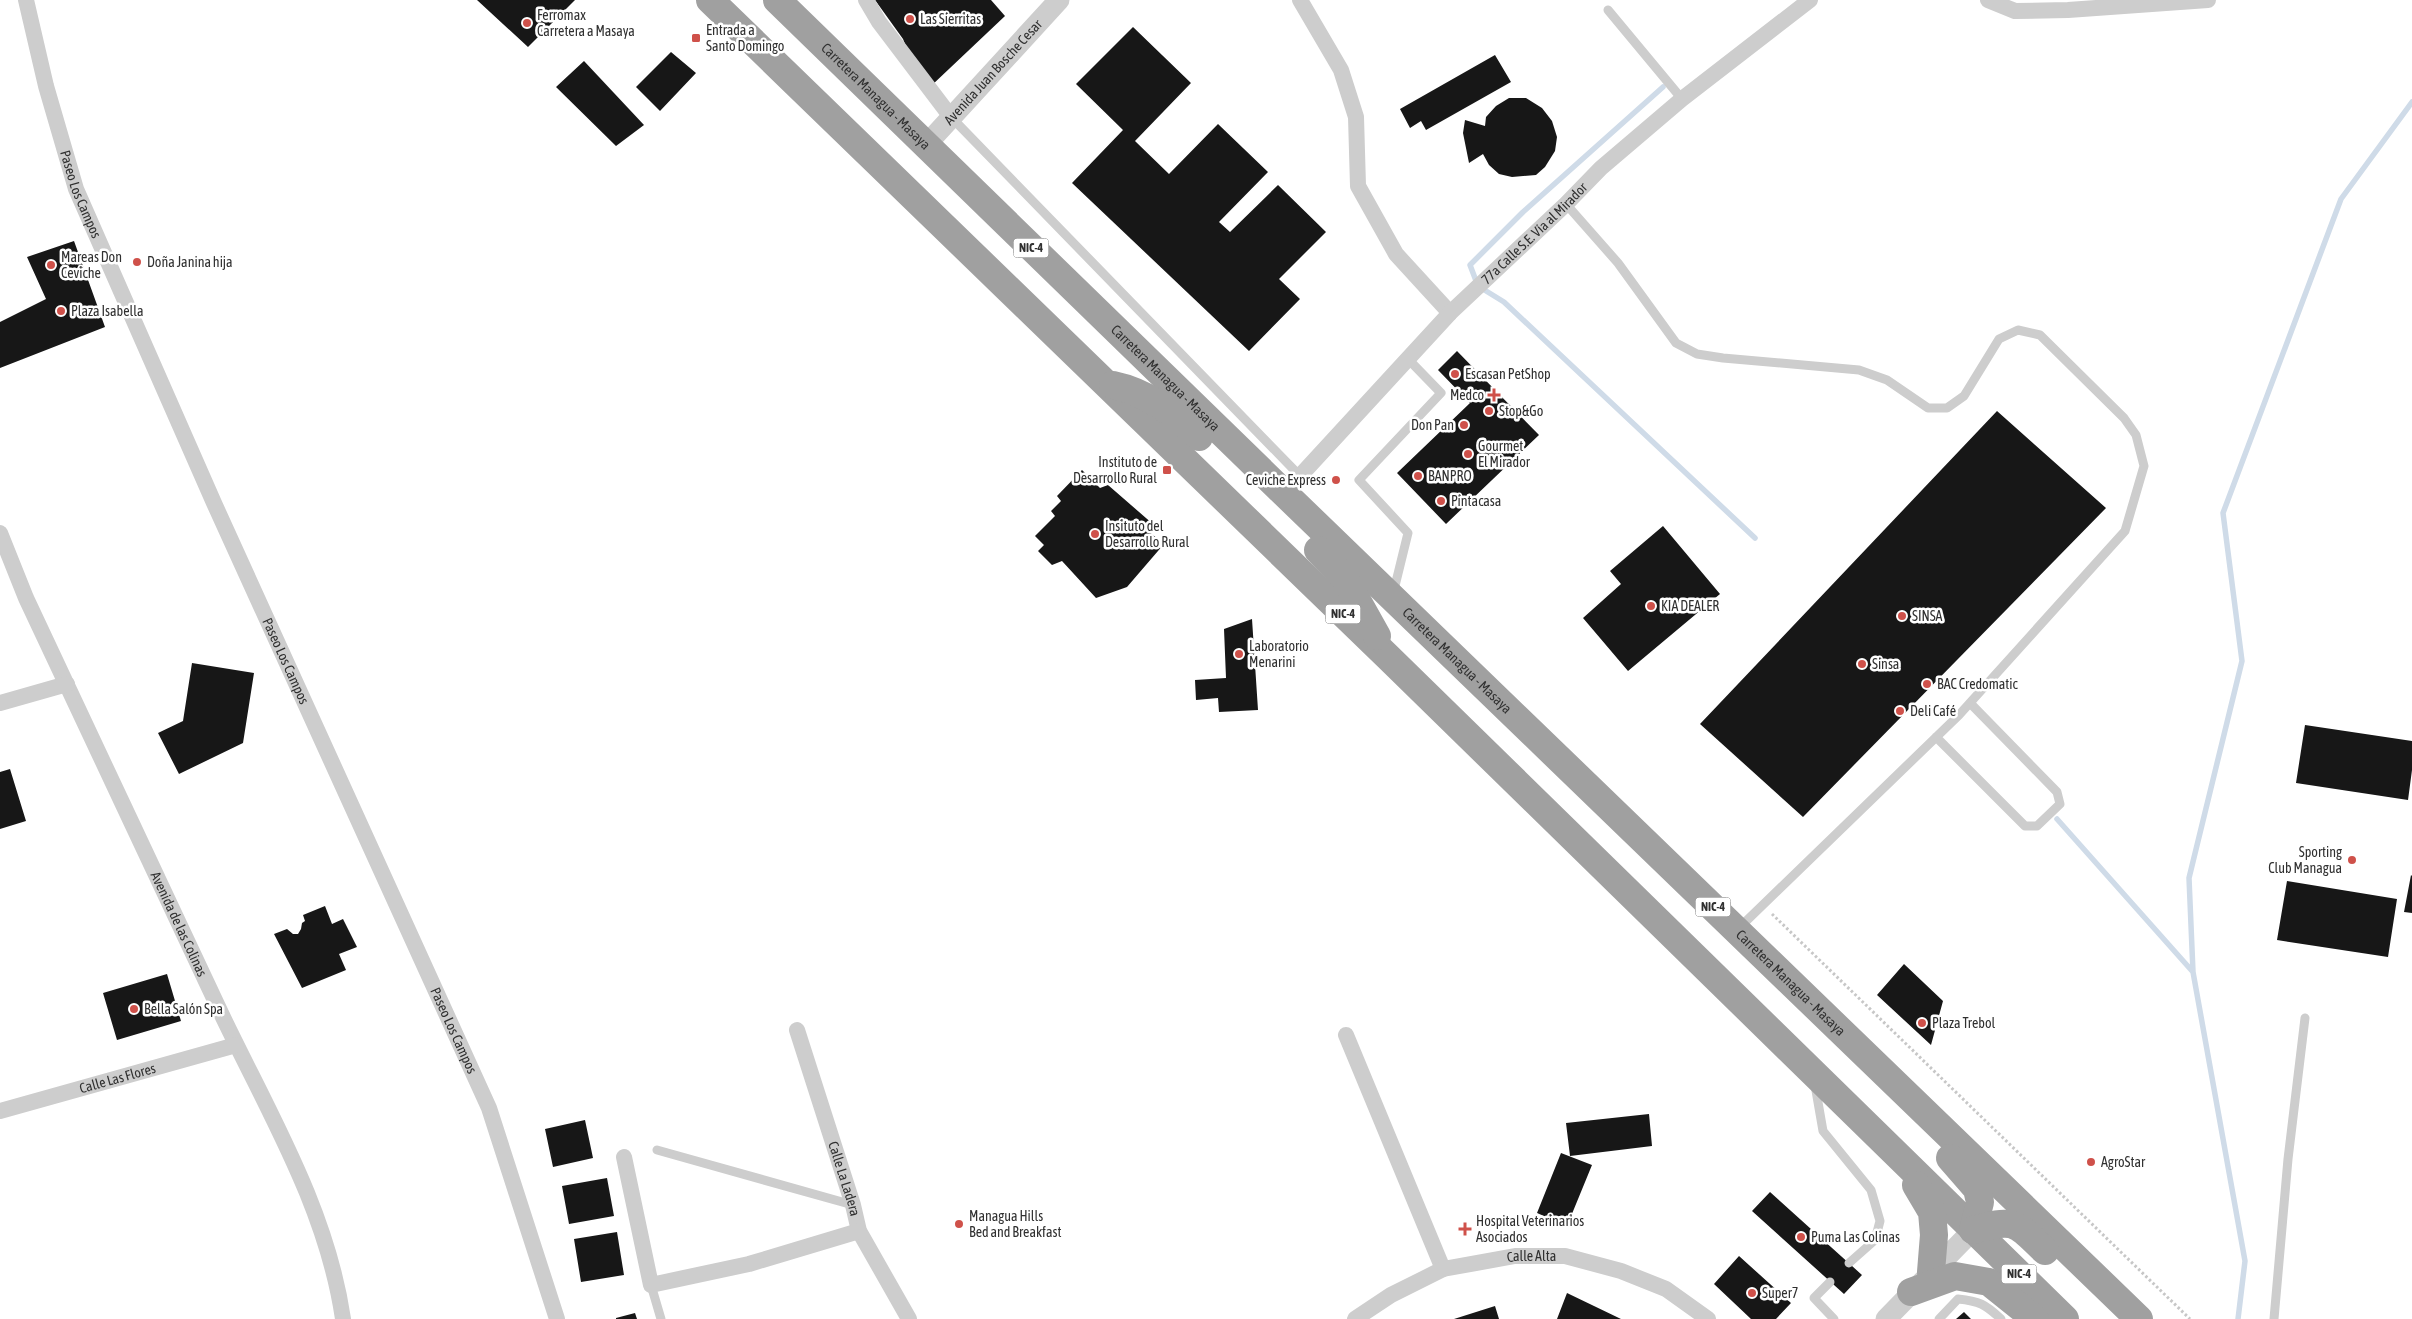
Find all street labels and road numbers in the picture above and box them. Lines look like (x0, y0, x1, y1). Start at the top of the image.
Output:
street label: Avenida Juan Bosche Cesar (941, 15, 1046, 128)
street label: Carretera Managua - Masaya (818, 40, 934, 153)
street label: Paseo Los Campos (57, 148, 105, 241)
street label: 77a Calle S.E. Vía al Mirador (1478, 179, 1591, 287)
road number: NIC-4 (1014, 238, 1048, 258)
street label: Carretera Managua - Masaya (1108, 321, 1223, 434)
road number: NIC-4 (1326, 604, 1360, 624)
street label: Carretera Managua - Masaya (1399, 604, 1515, 717)
street label: Paseo Los Campos (259, 615, 312, 707)
street label: Avenida de las Colinas (147, 869, 211, 979)
road number: NIC-4 (1696, 898, 1730, 916)
street label: Carretera Managua - Masaya (1733, 926, 1849, 1039)
street label: Paseo Los Campos (427, 985, 480, 1076)
street label: Calle Las Flores (78, 1060, 157, 1096)
street label: Calle La Ladera (825, 1139, 863, 1218)
street label: Calle Alta (1505, 1248, 1556, 1265)
road number: NIC-4 (2002, 1264, 2036, 1284)

